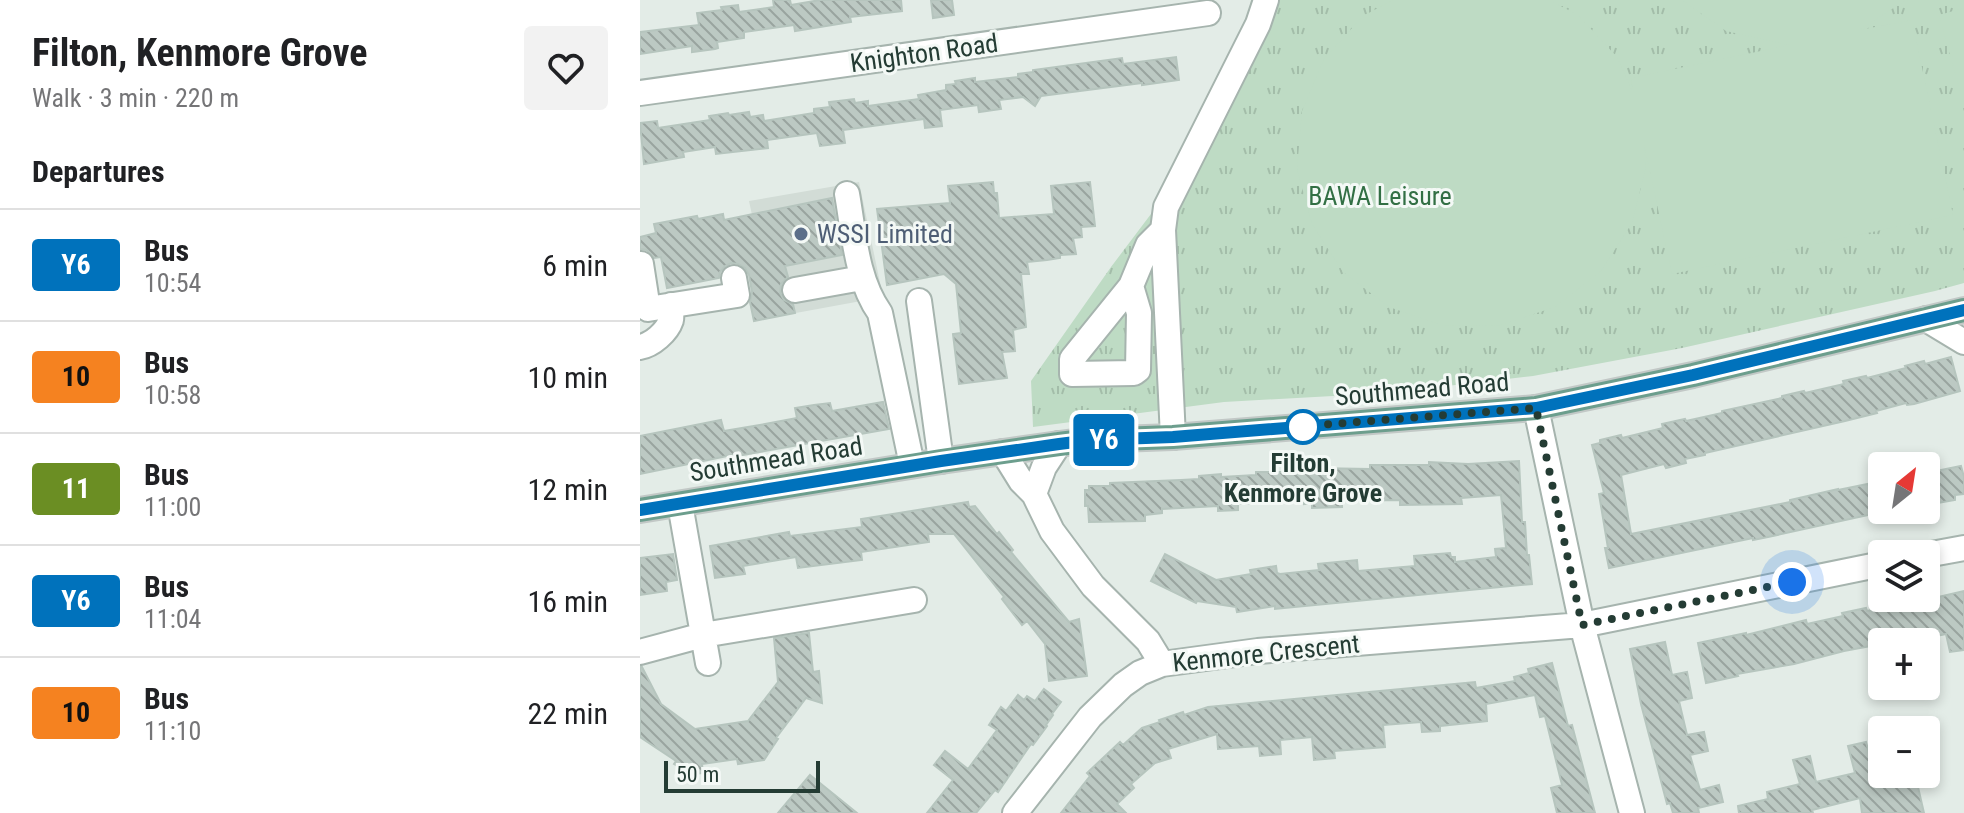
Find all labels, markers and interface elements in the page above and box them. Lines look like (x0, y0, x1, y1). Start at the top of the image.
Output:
button: heart (524, 26, 608, 110)
street label: Knighton Road (848, 28, 1000, 78)
text: Filton, Kenmore Grove (32, 31, 367, 75)
text: Walk · 3 min · 220 m (32, 83, 239, 113)
text: Departures (32, 154, 165, 189)
park label: BAWA Leisure (1308, 181, 1452, 211)
place label: WSSI Limited (817, 219, 953, 249)
marker: WSSI Limited (792, 225, 810, 243)
text: Bus (144, 233, 189, 268)
text: Y6 (61, 248, 91, 281)
text: 6 min (542, 248, 608, 283)
text: 10:54 (144, 268, 201, 298)
text: Bus (144, 345, 189, 380)
text: 10 (62, 360, 90, 393)
text: 10 min (527, 360, 608, 395)
street label: Southmead Road (1334, 366, 1510, 412)
text: 10:58 (144, 380, 201, 410)
marker: Filton, Kenmore Grove (1286, 410, 1320, 444)
line badge: Y6 (1068, 414, 1140, 466)
text: Y6 (1089, 423, 1119, 456)
street label: Southmead Road (687, 431, 865, 487)
place label: Filton, Kenmore Grove (1224, 448, 1382, 508)
north arrow (1868, 452, 1940, 524)
map controls (1868, 452, 1940, 788)
text: Bus (144, 457, 189, 492)
text: 11 (62, 472, 90, 505)
text: 12 min (527, 472, 608, 507)
text: 11:00 (144, 492, 201, 522)
button: layers (1868, 540, 1940, 612)
your location (1772, 562, 1812, 602)
text: Bus (144, 569, 189, 604)
text: Y6 (61, 584, 91, 617)
text: 16 min (527, 584, 608, 619)
text: 11:04 (144, 604, 201, 634)
street label: Kenmore Crescent (1171, 628, 1361, 678)
button: + (1868, 628, 1940, 700)
text: Bus (144, 681, 189, 716)
text: 10 (62, 696, 90, 729)
text: 22 min (527, 696, 608, 731)
text: 11:10 (144, 716, 201, 746)
button: − (1868, 716, 1940, 788)
scale bar (664, 757, 820, 793)
text: 50 m (676, 762, 719, 787)

